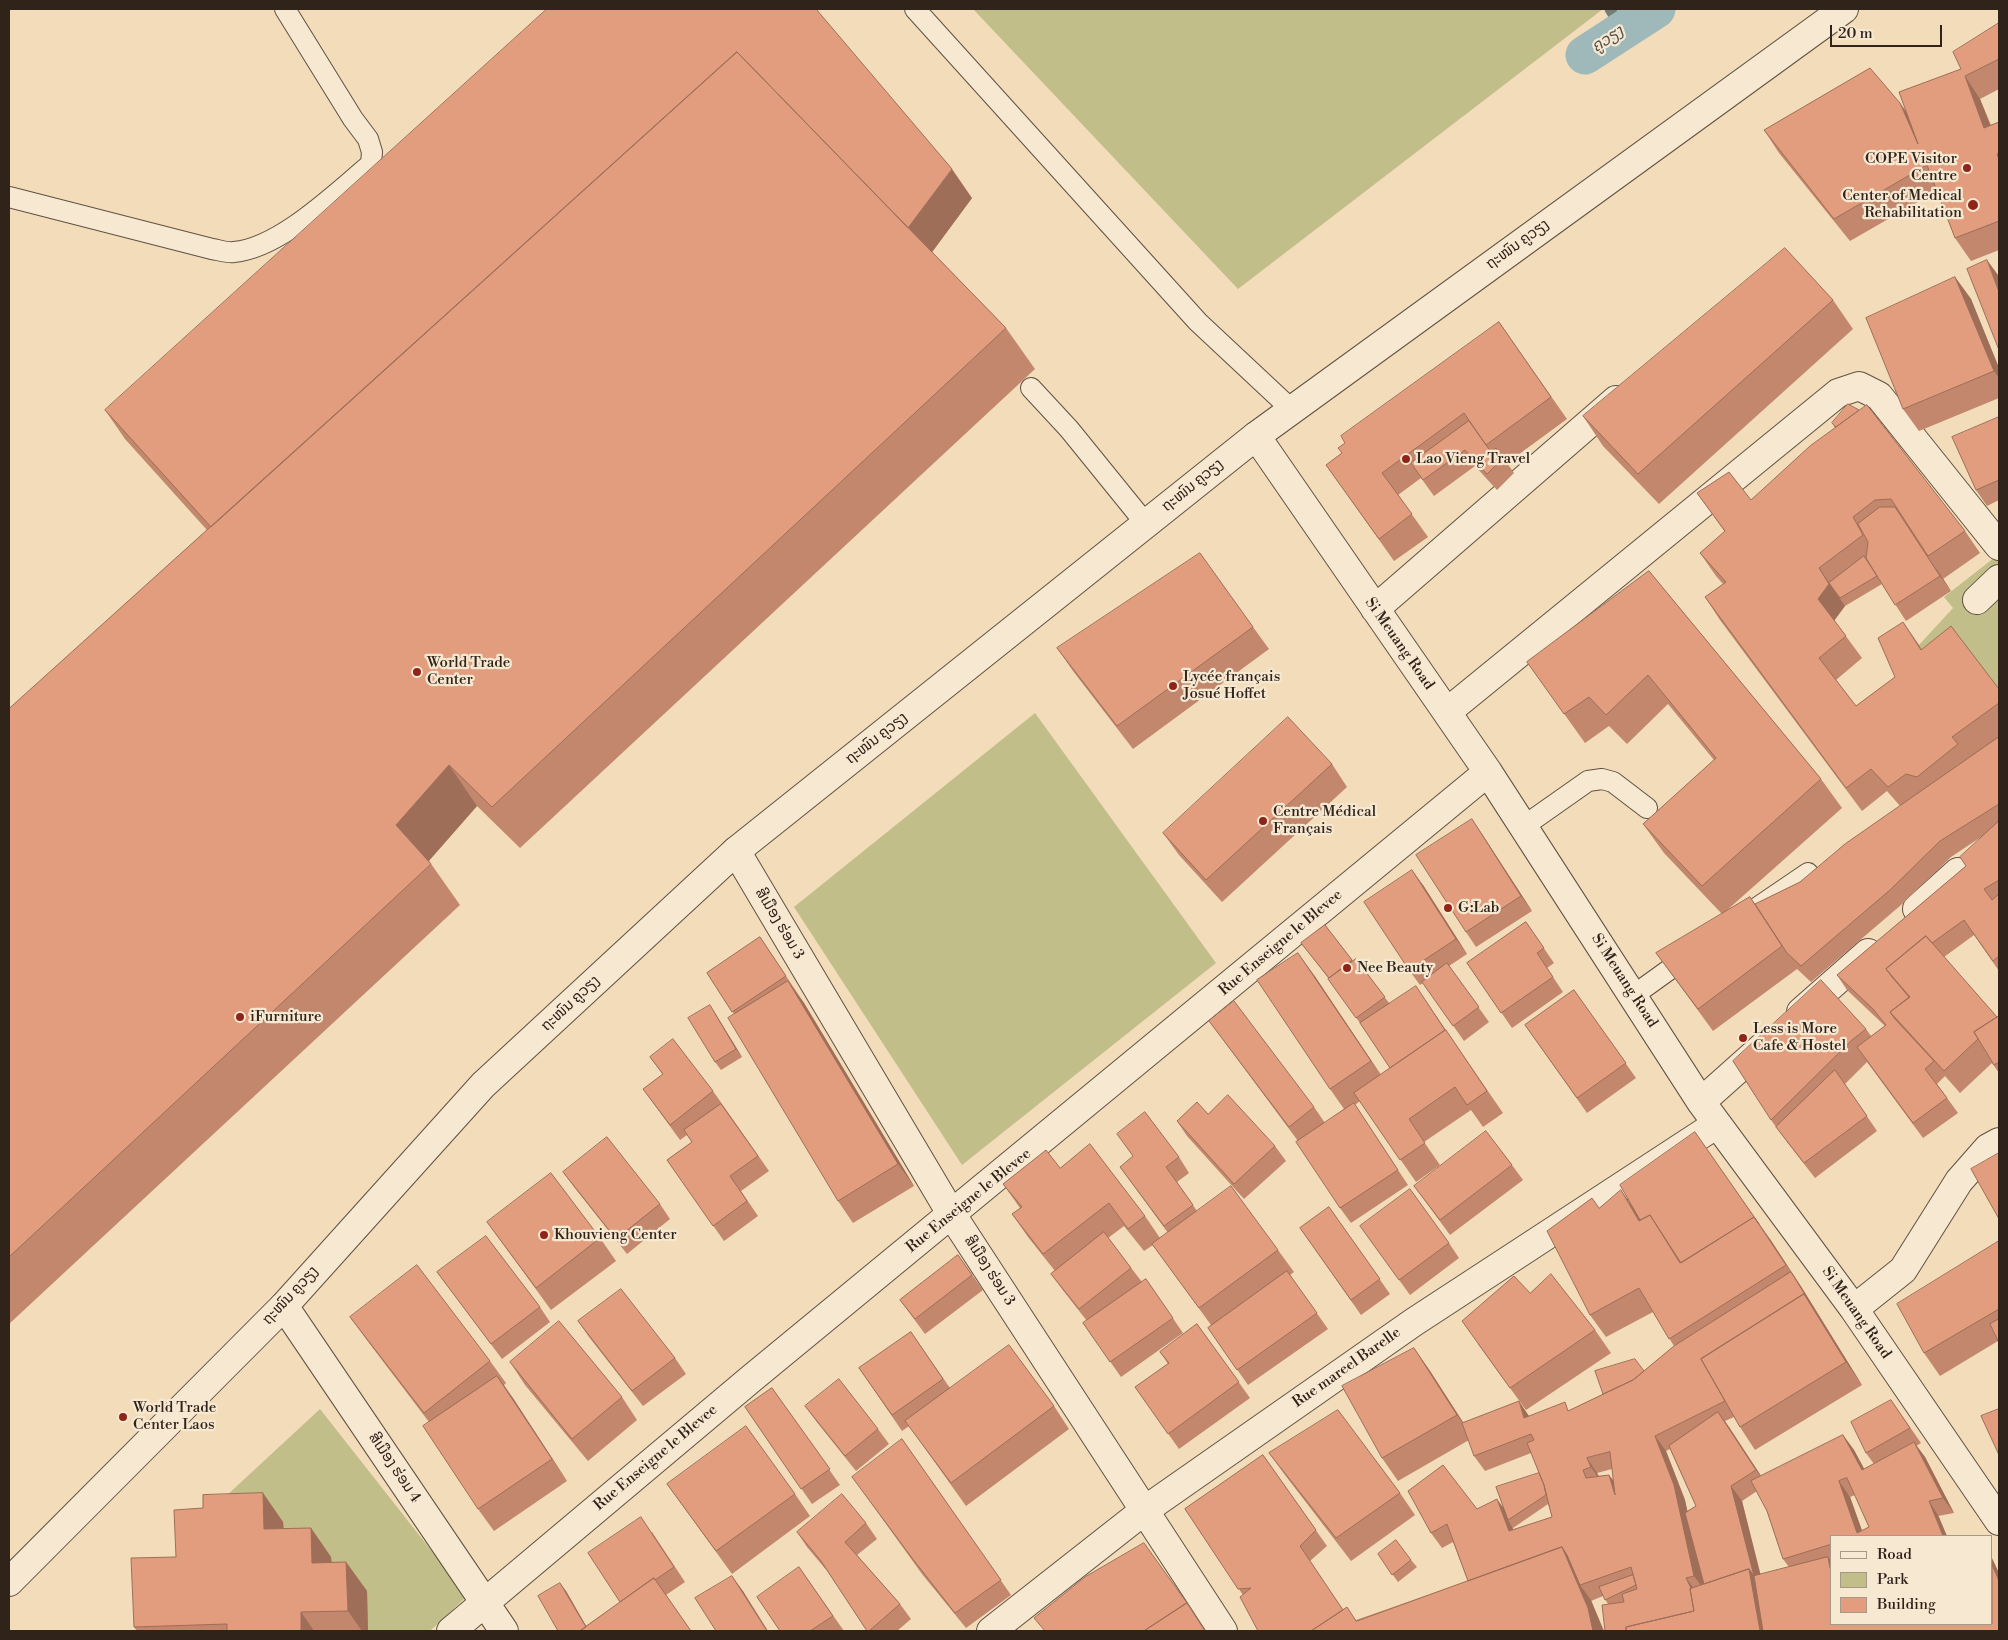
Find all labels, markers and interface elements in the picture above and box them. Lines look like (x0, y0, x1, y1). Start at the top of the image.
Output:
scale bar (1833, 15, 1946, 47)
water label: ຄູວຽງ (1588, 23, 1628, 57)
text: 20 m (1838, 24, 1873, 43)
place label: COPE Visitor Centre (1865, 150, 1957, 185)
marker: COPE Visitor Centre (1961, 162, 1973, 174)
place label: Center of Medical Rehabilitation (1842, 187, 1962, 222)
marker: Center of Medical Rehabilitation (1966, 198, 1980, 212)
street label: ຖະໜົນ ຄູວຽງ (1483, 216, 1553, 274)
place label: Lao Vieng Travel (1416, 450, 1530, 468)
marker: Lao Vieng Travel (1400, 453, 1412, 465)
street label: ຖະໜົນ ຄູວຽງ (1159, 456, 1227, 516)
street label: Si Meuang Road (1361, 595, 1437, 693)
place label: World Trade Center (427, 654, 510, 689)
marker: World Trade Center (411, 666, 423, 678)
place label: Lycée français Josué Hoffet (1183, 668, 1280, 703)
marker: Lycée français Josué Hoffet (1167, 680, 1179, 692)
street label: ຖະໜົນ ຄູວຽງ (842, 709, 912, 769)
place label: Centre Médical Français (1273, 803, 1376, 838)
marker: Centre Médical Français (1257, 815, 1269, 827)
street label: ສີເມືອງ ຮ່ອມ 3 (751, 885, 807, 963)
street label: Rue Enseigne le Blevee (1216, 886, 1346, 1000)
place label: G:Lab (1458, 899, 1499, 917)
marker: G:Lab (1442, 902, 1454, 914)
street label: Si Meuang Road (1587, 931, 1661, 1031)
place label: Nee Beauty (1357, 959, 1433, 977)
marker: Nee Beauty (1341, 962, 1353, 974)
street label: ຖະໜົນ ຄູວຽງ (538, 972, 604, 1036)
place label: iFurniture (250, 1008, 321, 1026)
marker: iFurniture (234, 1011, 246, 1023)
place label: Less is More Cafe & Hostel (1753, 1020, 1846, 1055)
marker: Less is More Cafe & Hostel (1737, 1032, 1749, 1044)
street label: Rue Enseigne le Blevee (903, 1145, 1035, 1257)
place label: Khouvieng Center (554, 1226, 677, 1244)
marker: Khouvieng Center (538, 1229, 550, 1241)
street label: ສີເມືອງ ຮ່ອມ 3 (960, 1233, 1018, 1309)
street label: ຖະໜົນ ຄູວຽງ (259, 1263, 323, 1329)
street label: Si Meuang Road (1818, 1264, 1894, 1362)
street label: Rue mareel Barelle (1289, 1324, 1405, 1412)
place label: World Trade Center Laos (133, 1399, 216, 1434)
street label: Rue Enseigne le Blevee (591, 1401, 721, 1515)
marker: World Trade Center Laos (117, 1411, 129, 1423)
street label: ສີເມືອງ ຮ່ອມ 4 (364, 1430, 424, 1506)
legend (1830, 1535, 1993, 1625)
text: Road (1877, 1545, 1912, 1564)
text: Park (1877, 1570, 1908, 1589)
text: Building (1877, 1595, 1936, 1614)

